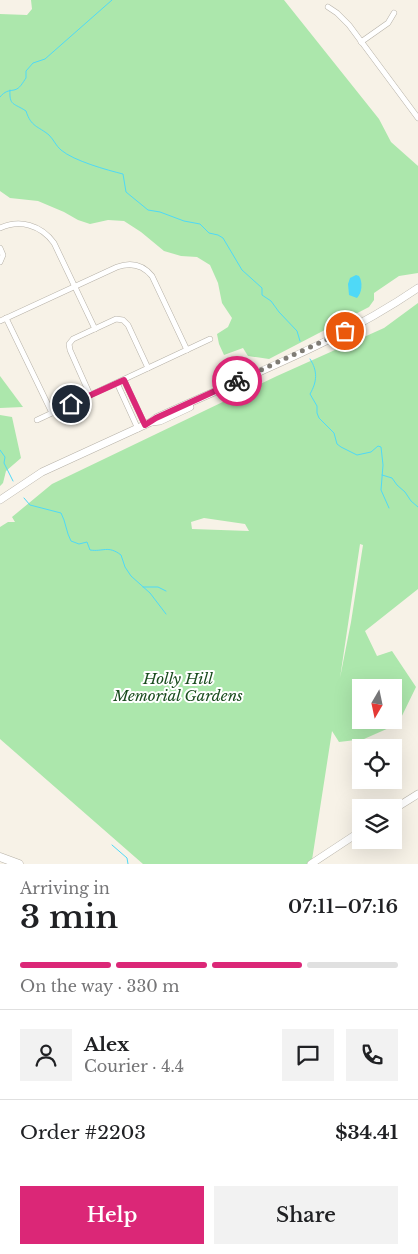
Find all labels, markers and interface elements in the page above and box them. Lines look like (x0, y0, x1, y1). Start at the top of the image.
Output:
pin (324, 310, 366, 352)
icon: bag (331, 317, 359, 345)
courier (212, 356, 262, 406)
icon: bike (223, 367, 251, 395)
pin (50, 383, 92, 425)
icon: home (57, 390, 85, 418)
park label: Holly Hill Memorial Gardens (112, 669, 243, 705)
north arrow (352, 679, 402, 729)
map controls (352, 679, 402, 849)
button: locate (352, 739, 402, 789)
button: layers (352, 799, 402, 849)
text: Arriving in (20, 878, 110, 898)
text: 07:11–07:16 (288, 895, 398, 918)
text: 3 min (20, 897, 118, 937)
text: On the way · 330 m (20, 976, 180, 996)
button: person (20, 1029, 72, 1081)
button: chat (282, 1029, 334, 1081)
button: phone (346, 1029, 398, 1081)
text: Alex (84, 1033, 129, 1056)
text: Courier · 4.4 (84, 1056, 184, 1076)
text: Order #2203 (20, 1121, 146, 1144)
text: $34.41 (335, 1121, 398, 1144)
button: Help (20, 1186, 204, 1244)
button: Share (214, 1186, 398, 1244)

